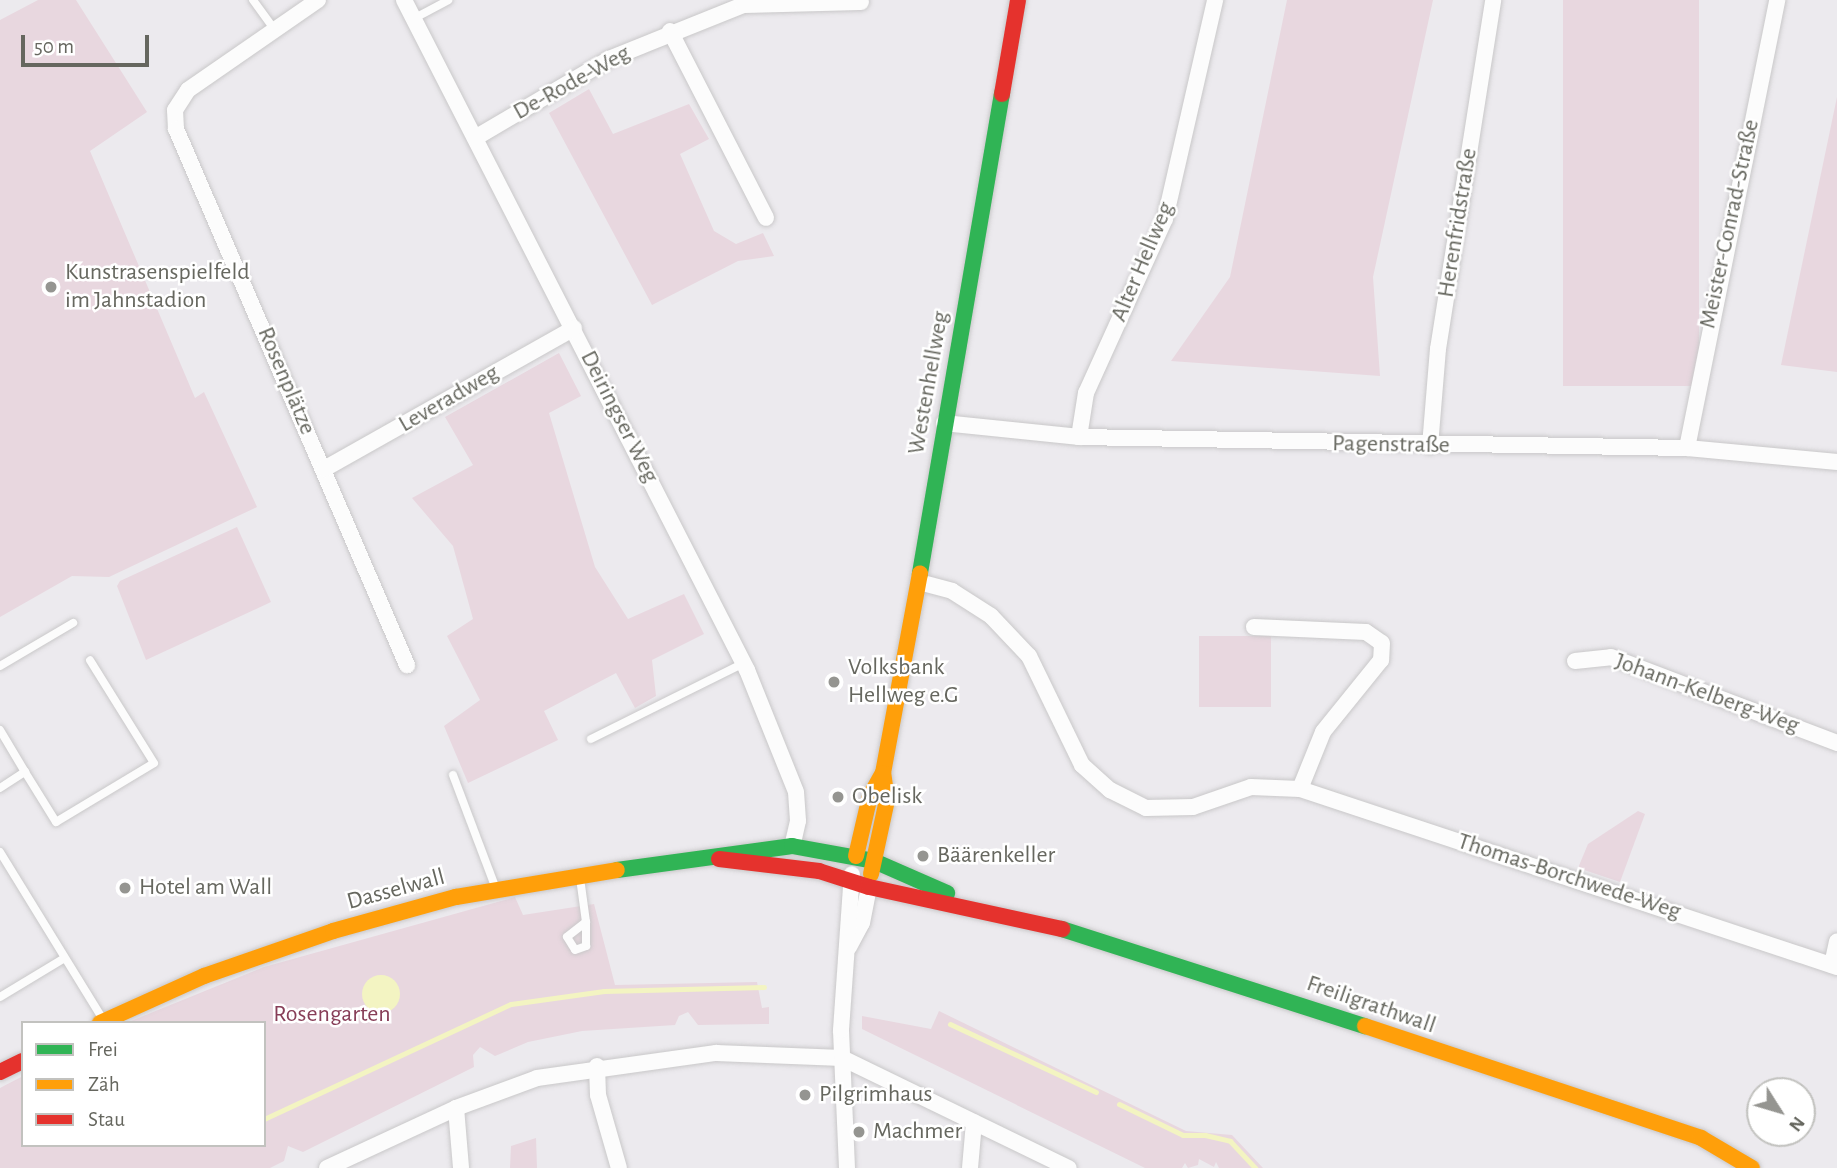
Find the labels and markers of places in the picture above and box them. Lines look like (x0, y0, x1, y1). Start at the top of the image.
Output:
place label: Kunstrasenspielfeld im Jahnstadion (65, 259, 250, 315)
marker: Kunstrasenspielfeld im Jahnstadion (43, 279, 59, 295)
place label: Volksbank Hellweg e.G (848, 654, 958, 710)
marker: Volksbank Hellweg e.G (826, 674, 842, 690)
place label: Obelisk (852, 783, 922, 811)
marker: Obelisk (830, 789, 846, 805)
place label: Bäärenkeller (937, 842, 1055, 870)
marker: Bäärenkeller (915, 848, 931, 864)
place label: Hotel am Wall (139, 874, 272, 902)
marker: Hotel am Wall (117, 880, 133, 896)
place label: Pilgrimhaus (819, 1081, 932, 1109)
marker: Pilgrimhaus (797, 1087, 813, 1103)
place label: Machmer (873, 1118, 962, 1146)
marker: Machmer (851, 1124, 867, 1140)

